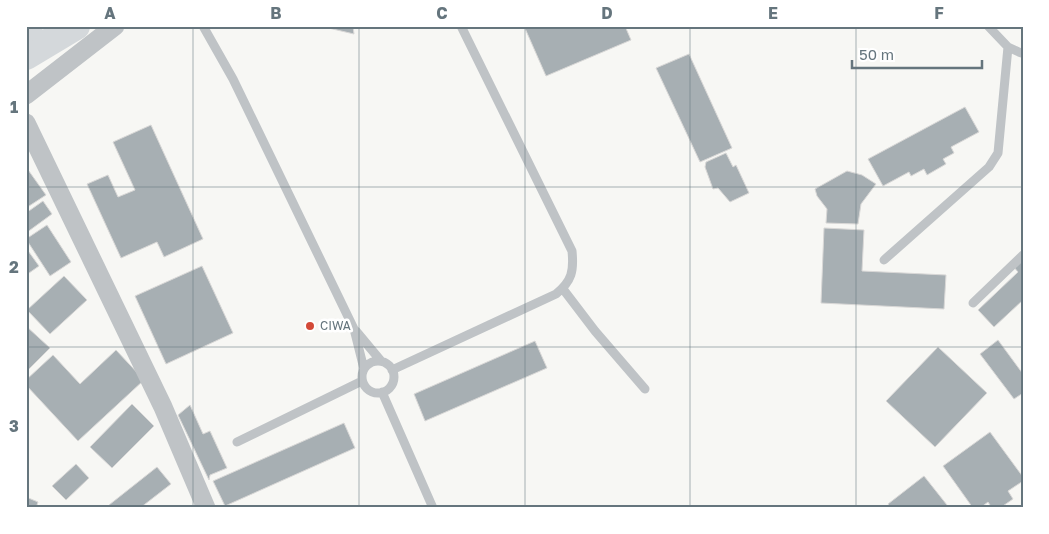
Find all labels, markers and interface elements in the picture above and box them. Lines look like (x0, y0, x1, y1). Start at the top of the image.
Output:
text: A (104, 3, 116, 23)
text: B (270, 3, 282, 23)
text: C (436, 3, 448, 23)
text: D (601, 3, 613, 23)
text: E (768, 3, 778, 23)
text: F (934, 3, 944, 23)
scale bar (852, 38, 982, 70)
text: 50 m (859, 45, 894, 63)
text: 1 (10, 97, 18, 117)
text: 2 (9, 257, 19, 277)
place label: CIWA (320, 318, 351, 333)
marker: CIWA (304, 320, 316, 332)
text: 3 (9, 416, 19, 436)

